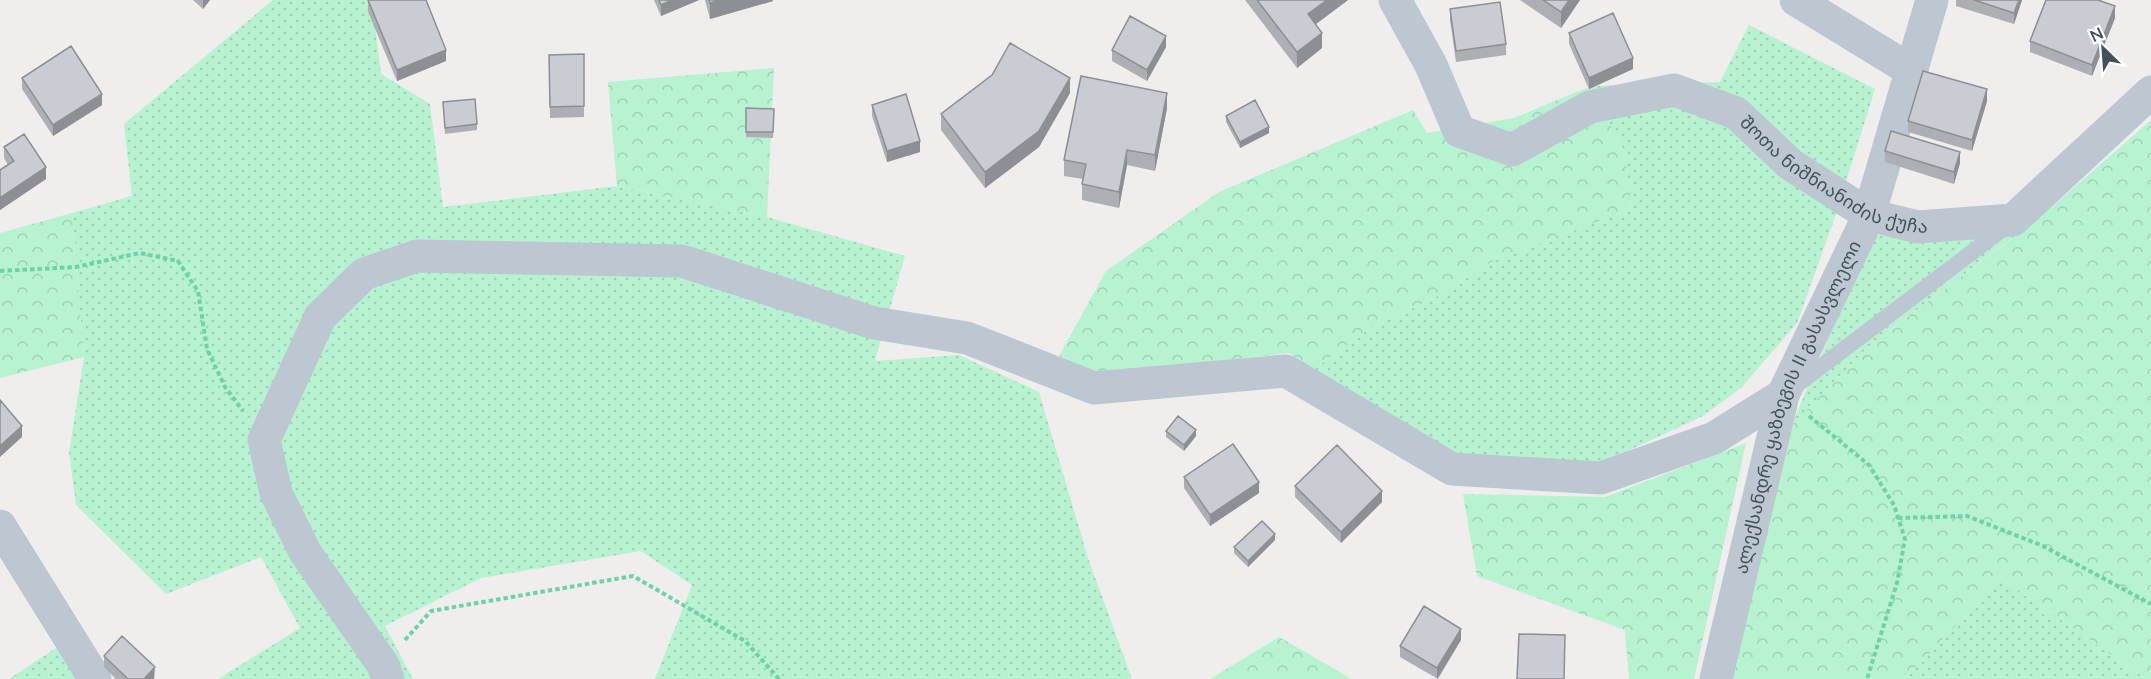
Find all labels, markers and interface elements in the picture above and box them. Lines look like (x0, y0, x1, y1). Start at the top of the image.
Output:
north arrow (2073, 18, 2133, 78)
text: N (2087, 23, 2106, 45)
street label: შოთა ნიშნიანიძის ქუჩა (1736, 111, 1928, 237)
street label: ალექსანდრე ყაზბეგის II გასასვლელი (1729, 237, 1865, 576)

